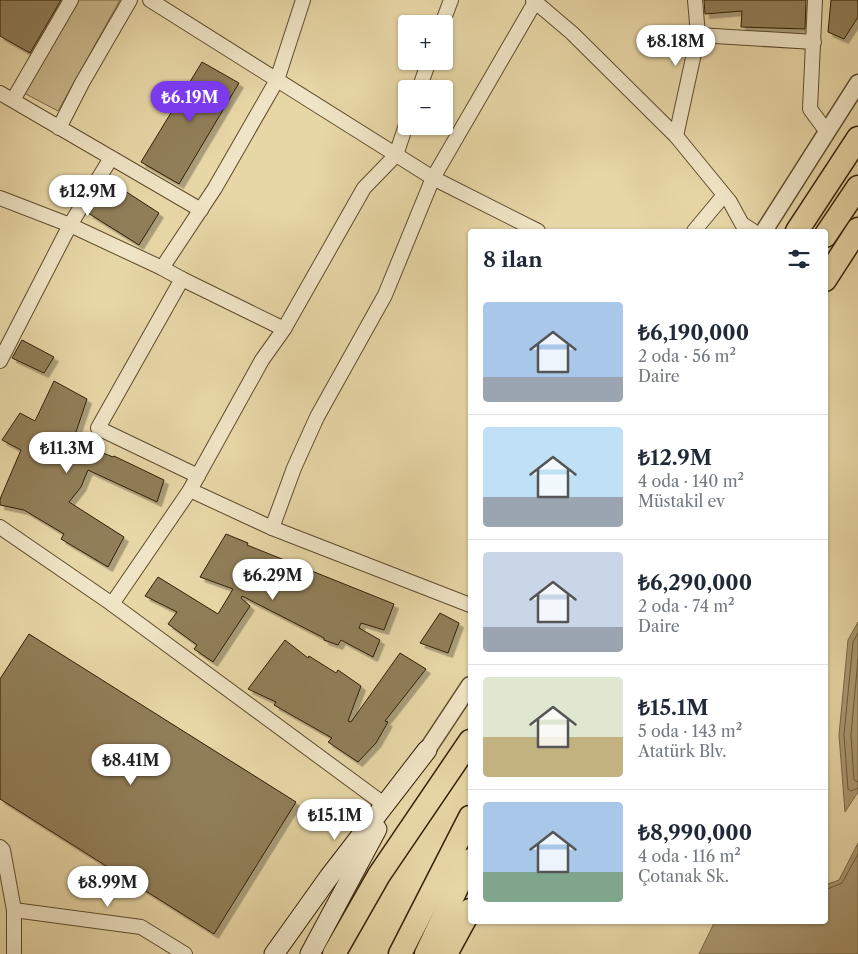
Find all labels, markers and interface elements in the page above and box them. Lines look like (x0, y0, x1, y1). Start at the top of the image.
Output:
map controls (398, 15, 453, 135)
button: + (398, 15, 453, 70)
pin: ₺8.18M (635, 24, 717, 67)
text: ₺8.18M (647, 31, 705, 51)
pin: ₺6.19M (149, 80, 231, 123)
button: − (398, 80, 453, 135)
text: ₺6.19M (162, 87, 218, 107)
pin: ₺12.9M (47, 174, 129, 217)
text: ₺12.9M (60, 181, 116, 201)
icon: filters (785, 245, 813, 273)
text: 8 ilan (483, 247, 543, 272)
text: ₺6,190,000 (638, 320, 749, 345)
icon: home (523, 322, 583, 382)
text: 2 oda · 56 m² (638, 346, 736, 366)
text: Daire (638, 366, 680, 386)
pin: ₺11.3M (26, 432, 108, 474)
text: ₺11.3M (40, 438, 94, 458)
text: ₺12.9M (638, 445, 712, 470)
icon: home (523, 447, 583, 507)
text: 4 oda · 140 m² (638, 471, 744, 491)
text: Müstakil ev (638, 491, 725, 511)
pin: ₺6.29M (232, 558, 314, 601)
text: ₺6.29M (243, 565, 303, 585)
text: ₺6,290,000 (638, 570, 752, 595)
icon: home (523, 572, 583, 632)
text: 2 oda · 74 m² (638, 596, 735, 616)
text: Daire (638, 616, 680, 636)
text: ₺15.1M (638, 695, 709, 720)
icon: home (523, 697, 583, 757)
text: 5 oda · 143 m² (638, 721, 742, 741)
text: Atatürk Blv. (638, 741, 727, 761)
pin: ₺8.41M (90, 744, 172, 786)
text: ₺8.41M (102, 750, 160, 770)
pin: ₺15.1M (294, 798, 376, 841)
text: ₺15.1M (308, 805, 362, 825)
text: ₺8,990,000 (638, 820, 752, 845)
icon: home (523, 822, 583, 882)
text: 4 oda · 116 m² (638, 846, 741, 866)
pin: ₺8.99M (67, 866, 149, 908)
text: Çotanak Sk. (638, 866, 729, 886)
text: ₺8.99M (78, 872, 138, 892)

